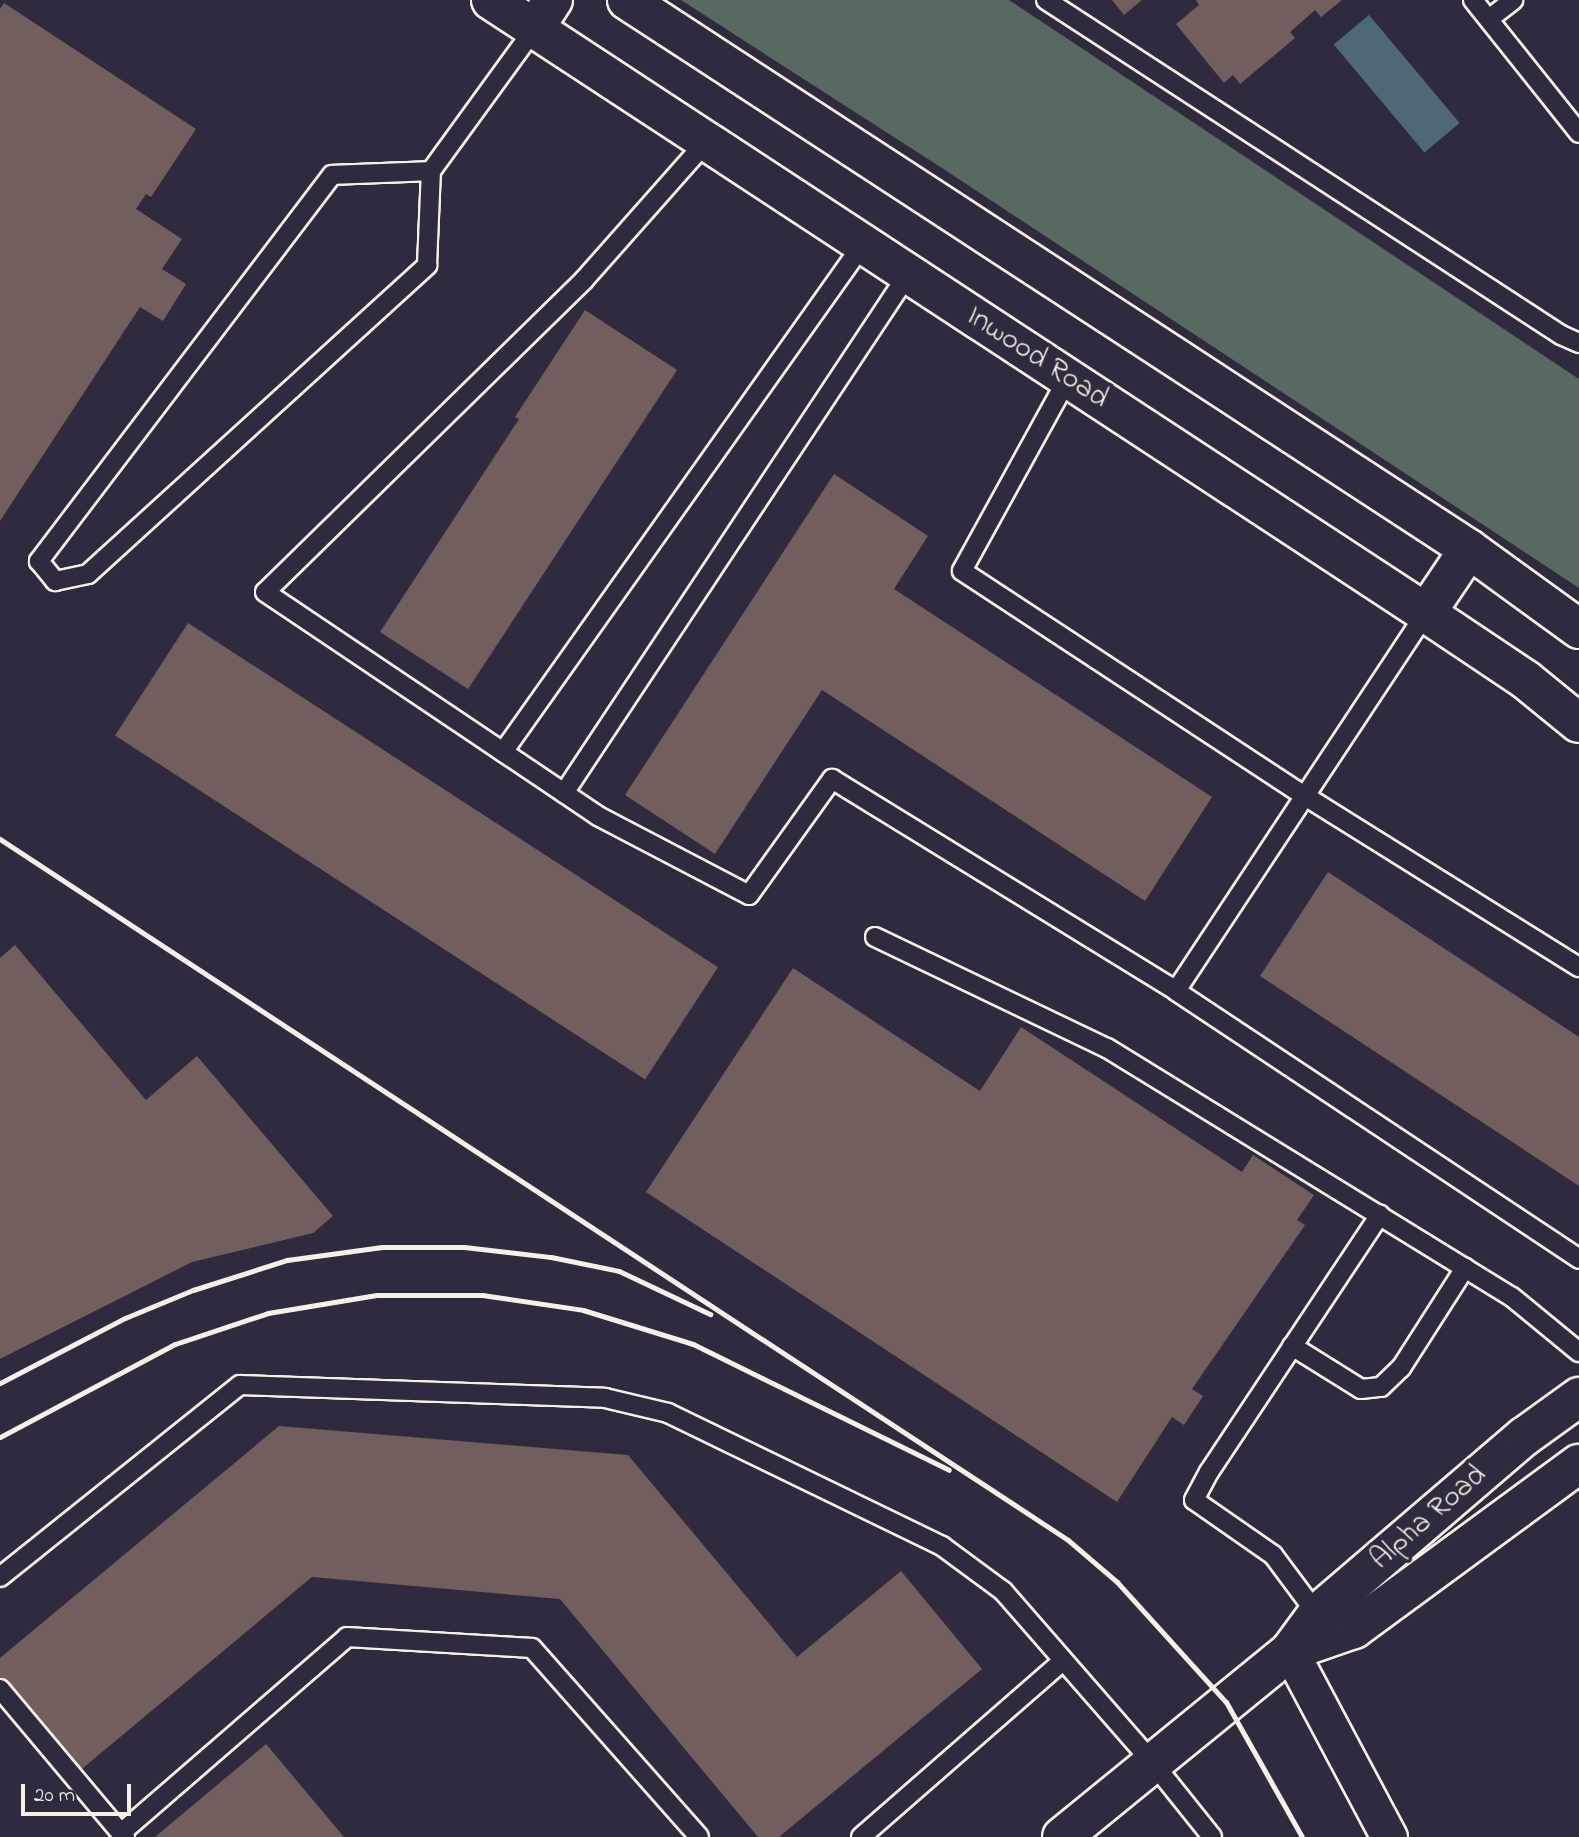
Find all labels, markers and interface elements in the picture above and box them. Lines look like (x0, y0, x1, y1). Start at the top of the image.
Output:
street label: Inwood Road (959, 299, 1115, 417)
street label: Alpha Road (1364, 1458, 1494, 1578)
scale bar (24, 1770, 135, 1814)
text: 20 m (34, 1781, 75, 1811)

